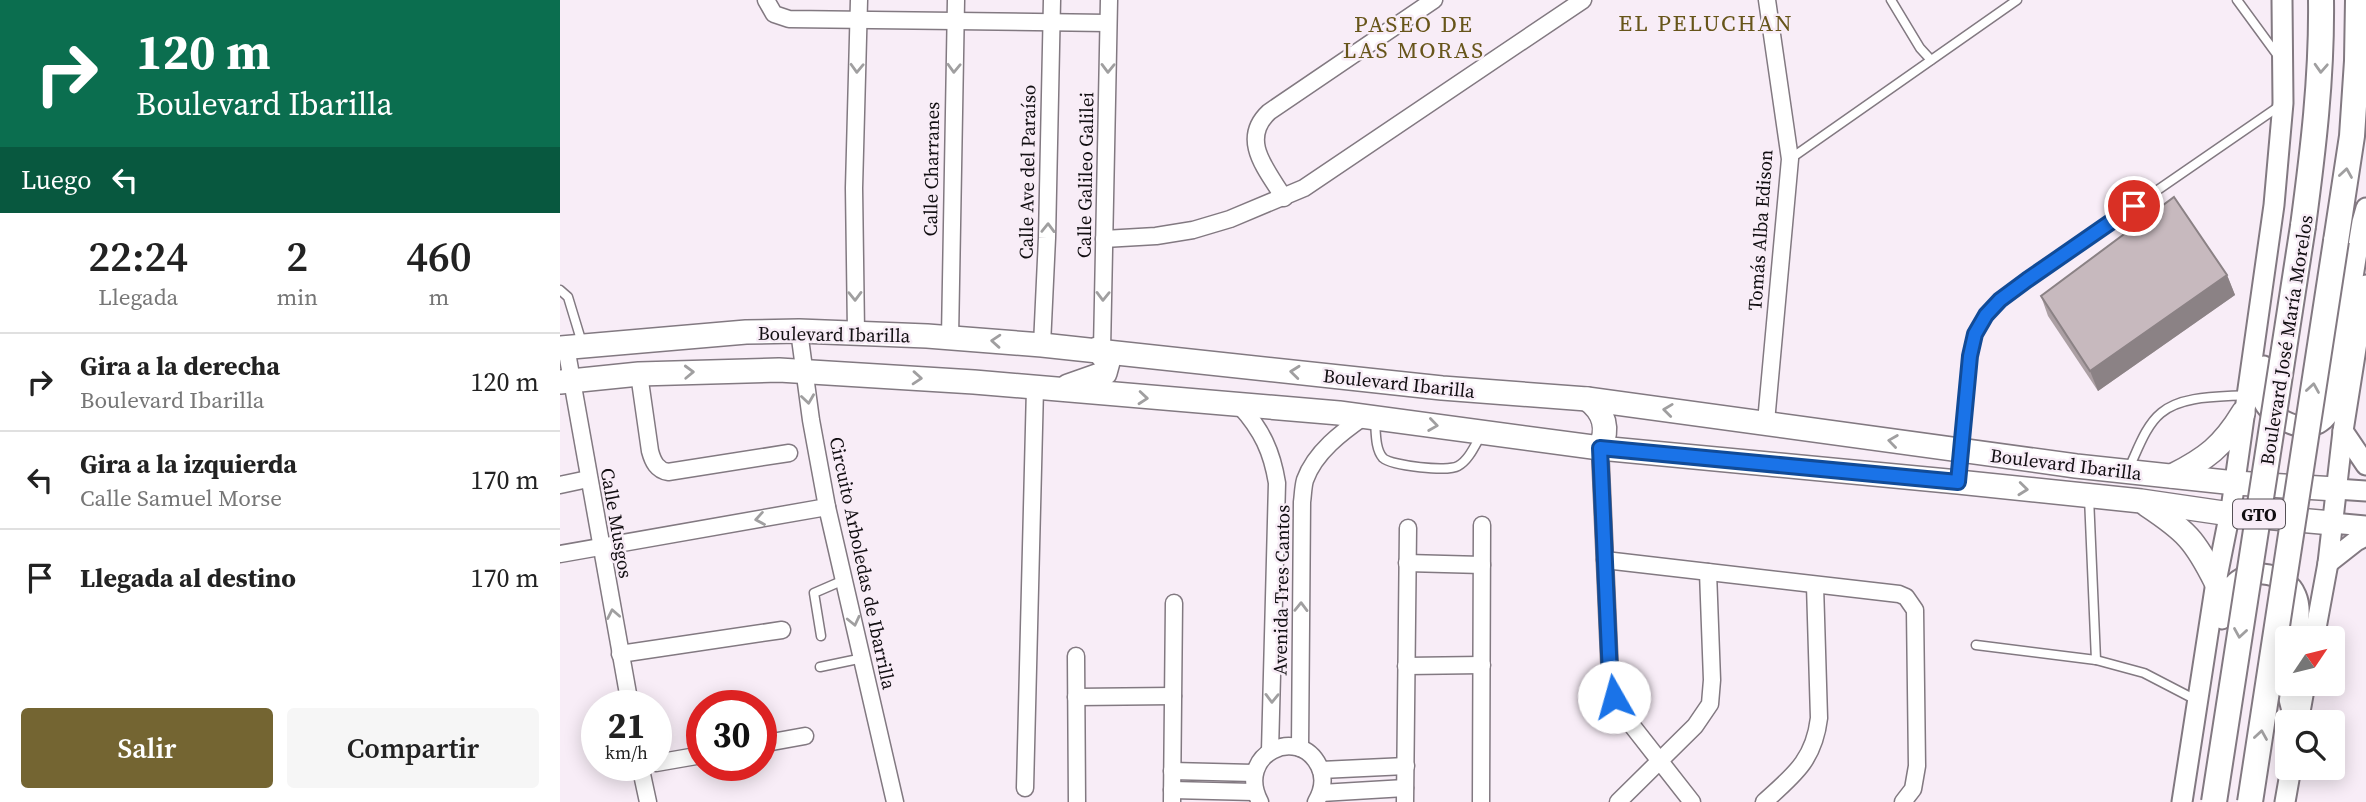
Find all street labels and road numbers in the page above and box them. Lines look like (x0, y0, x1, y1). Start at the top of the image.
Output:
street label: Calle Ave del Paraíso (1012, 84, 1042, 260)
street label: Calle Galileo Galilei (1071, 91, 1099, 258)
street label: Calle Charranes (917, 101, 945, 237)
street label: Tomás Alba Edison (1741, 149, 1779, 311)
street label: Boulevard José María Morelos (2253, 213, 2319, 467)
street label: Boulevard Ibarilla (758, 320, 911, 348)
street label: Boulevard Ibarilla (1322, 362, 1476, 404)
street label: Circuito Arboledas de Ibarrilla (824, 434, 903, 692)
street label: Boulevard Ibarilla (1989, 442, 2144, 486)
street label: Calle Musgos (595, 466, 639, 580)
road number: GTO (2233, 500, 2285, 528)
street label: Avenida Tres Cantos (1267, 504, 1295, 676)

